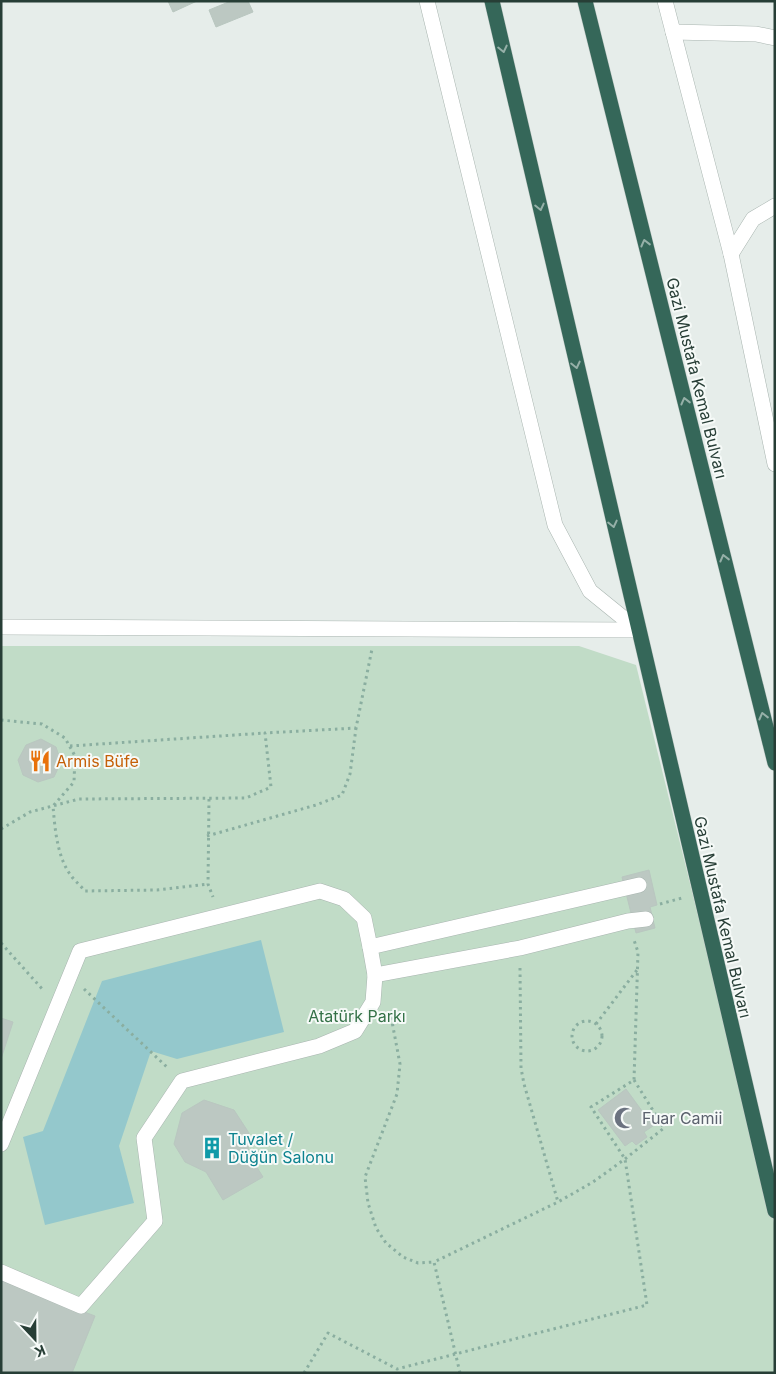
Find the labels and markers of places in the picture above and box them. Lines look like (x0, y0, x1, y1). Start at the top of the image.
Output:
restaurant icon: Armis Büfe (27, 748, 53, 774)
place label: Armis Büfe (56, 751, 139, 771)
mosque icon: Fuar Camii (612, 1105, 638, 1131)
place label: Fuar Camii (642, 1108, 722, 1128)
place label: Tuvalet / Düğün Salonu (228, 1129, 334, 1167)
building icon: Tuvalet / Düğün Salonu (199, 1135, 225, 1161)

